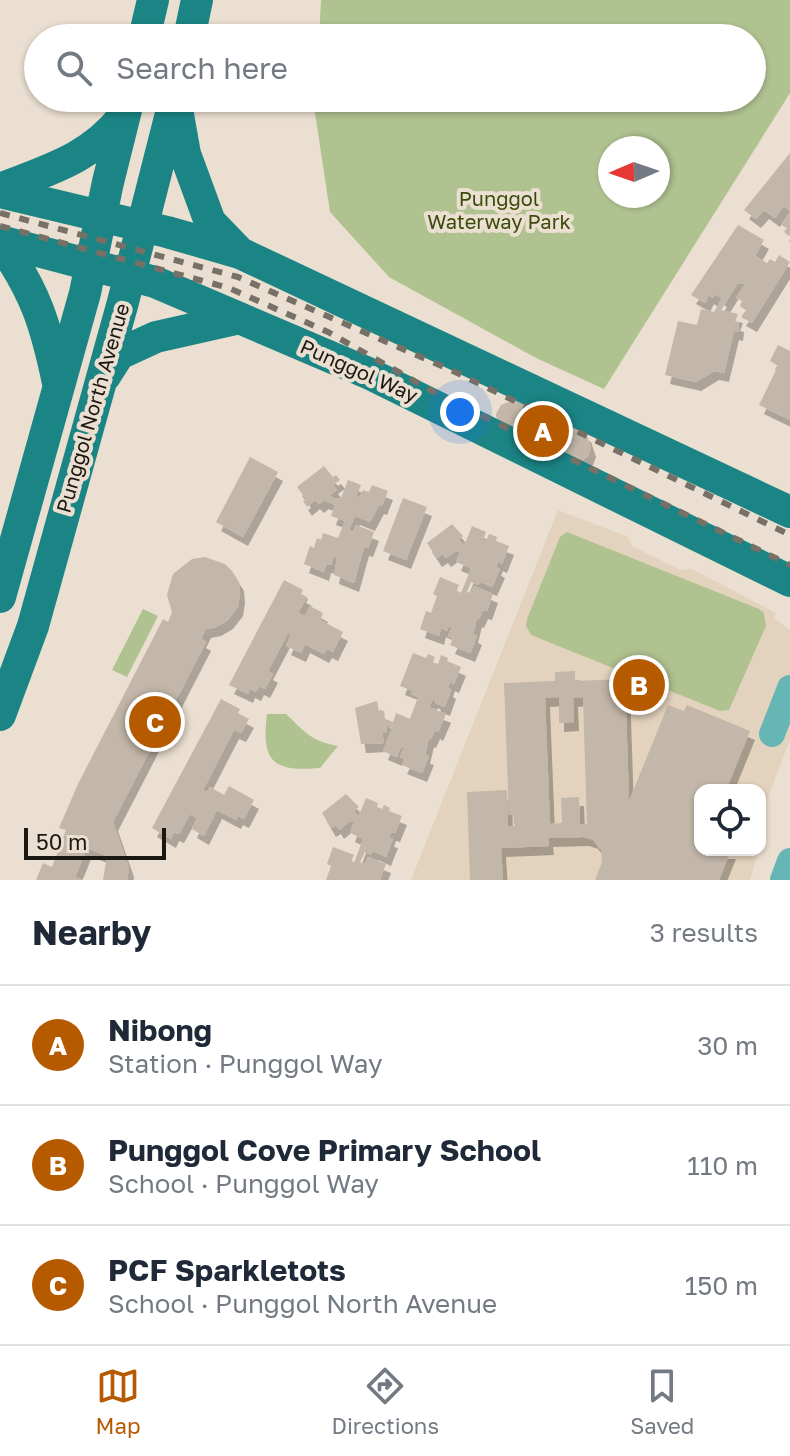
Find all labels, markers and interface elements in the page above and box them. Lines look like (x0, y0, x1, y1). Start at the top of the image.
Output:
search box (24, 24, 766, 112)
icon: search (52, 46, 96, 90)
text: Search here (116, 50, 288, 86)
north arrow (598, 136, 670, 208)
park label: Punggol Waterway Park (427, 186, 571, 233)
street label: Punggol North Avenue (51, 300, 133, 515)
street label: Punggol Way (297, 333, 422, 407)
your location (440, 392, 480, 432)
pin: A (517, 401, 569, 461)
pin: B (613, 655, 665, 715)
pin: C (129, 692, 181, 752)
map controls (694, 784, 766, 856)
button: locate (694, 784, 766, 856)
scale bar (24, 824, 166, 860)
text: 50 m (36, 828, 87, 855)
text: Nearby (32, 912, 152, 952)
text: 3 results (650, 917, 758, 948)
text: Nibong (108, 1012, 212, 1048)
text: A (49, 1030, 67, 1061)
text: 30 m (697, 1030, 758, 1061)
text: Station · Punggol Way (108, 1048, 383, 1079)
text: Punggol Cove Primary School (108, 1132, 541, 1168)
text: B (49, 1150, 67, 1181)
text: 110 m (687, 1150, 758, 1181)
text: School · Punggol Way (108, 1168, 379, 1199)
text: PCF Sparkletots (108, 1252, 346, 1288)
text: C (49, 1270, 67, 1301)
text: 150 m (685, 1270, 758, 1301)
text: School · Punggol North Avenue (108, 1288, 497, 1319)
tab: Map (96, 1364, 140, 1439)
tab: Directions (332, 1364, 439, 1439)
tab: Saved (630, 1364, 694, 1439)

